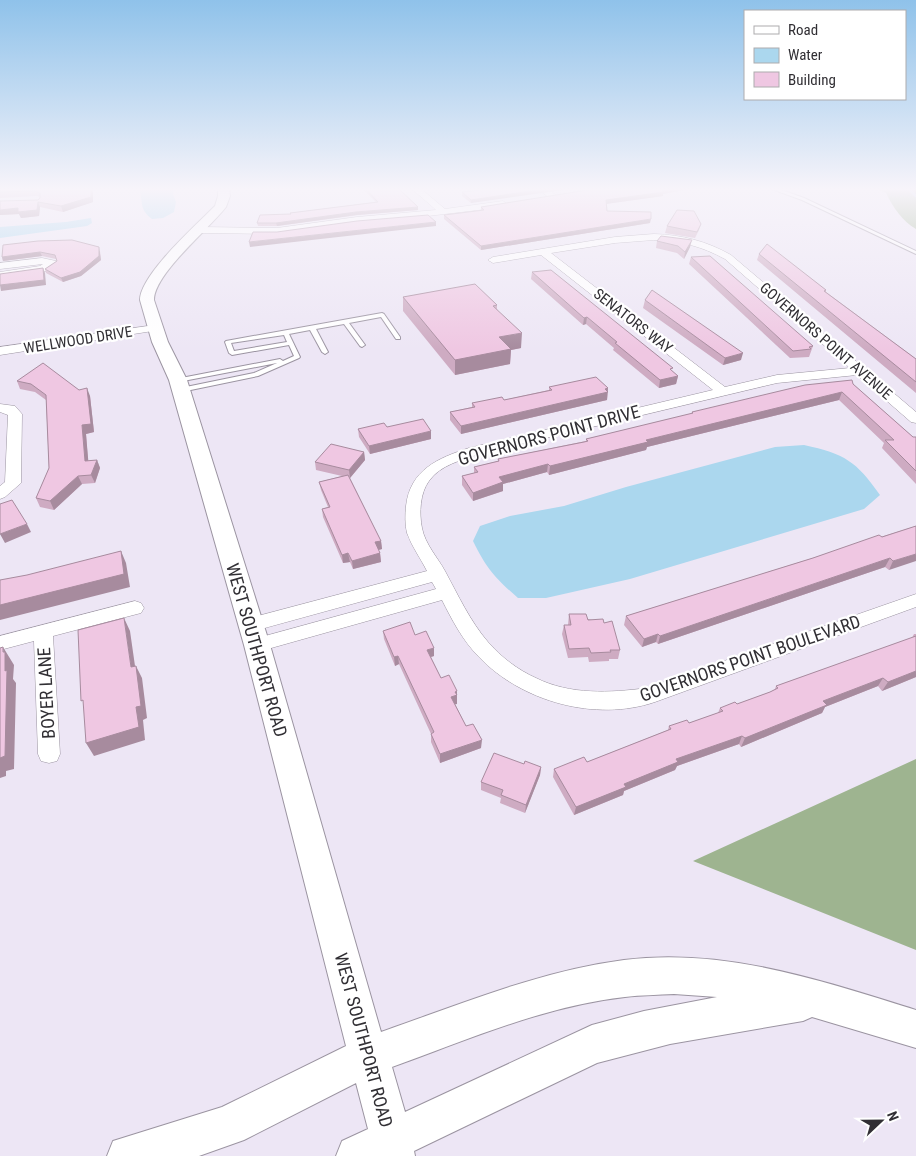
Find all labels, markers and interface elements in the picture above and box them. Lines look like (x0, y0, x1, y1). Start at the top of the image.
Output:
legend (744, 10, 906, 100)
text: Road (788, 21, 818, 39)
text: Water (788, 46, 823, 64)
text: Building (788, 71, 836, 89)
street label: GOVERNORS POINT AVENUE (756, 279, 896, 403)
street label: SENATORS WAY (590, 285, 676, 357)
street label: WELLWOOD DRIVE (22, 323, 134, 357)
street label: GOVERNORS POINT DRIVE (456, 401, 642, 469)
street label: WEST SOUTHPORT ROAD (222, 561, 292, 739)
street label: GOVERNORS POINT BOULEVARD (637, 610, 863, 706)
street label: BOYER LANE (33, 647, 59, 739)
street label: WEST SOUTHPORT ROAD (331, 951, 397, 1129)
north arrow (856, 1096, 906, 1146)
text: N (884, 1109, 902, 1123)

